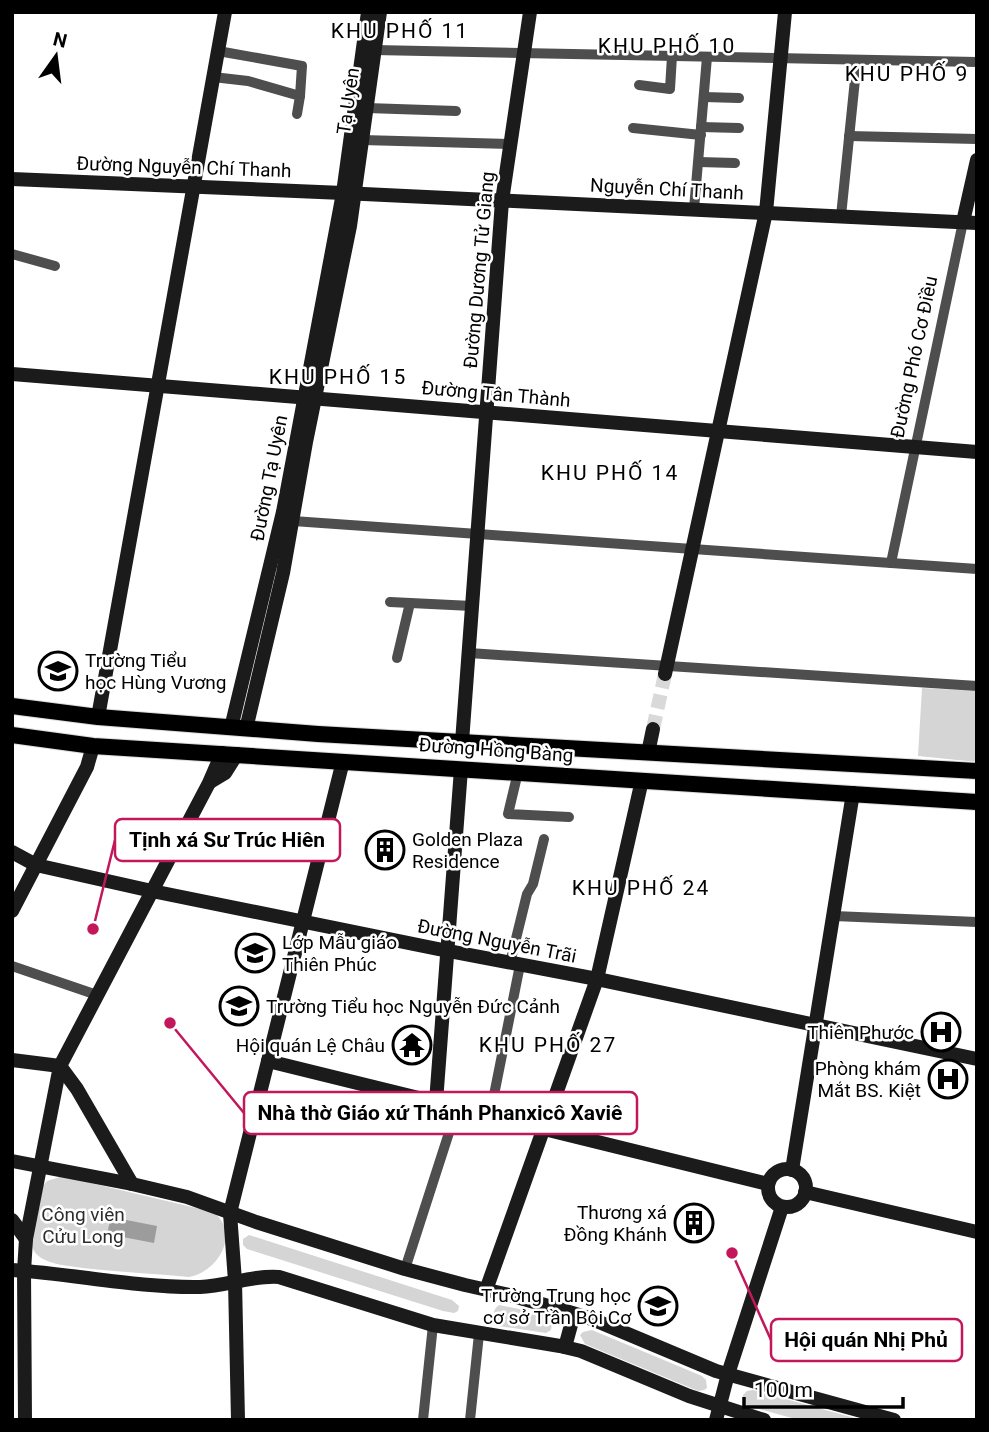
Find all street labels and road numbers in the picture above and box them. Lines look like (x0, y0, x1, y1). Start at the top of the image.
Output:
street label: Tạ Uyên (332, 66, 364, 136)
street label: Đường Nguyễn Chí Thanh (76, 152, 292, 182)
street label: Đường Dương Tử Giang (459, 170, 499, 370)
street label: Nguyễn Chí Thanh (590, 173, 744, 205)
street label: Đường Phó Cơ Điều (886, 274, 942, 440)
street label: Đường Tân Thành (421, 376, 571, 412)
street label: Đường Tạ Uyên (246, 413, 292, 543)
street label: Đường Hồng Bàng (418, 733, 574, 767)
street label: Đường Nguyễn Trãi (416, 914, 578, 968)

